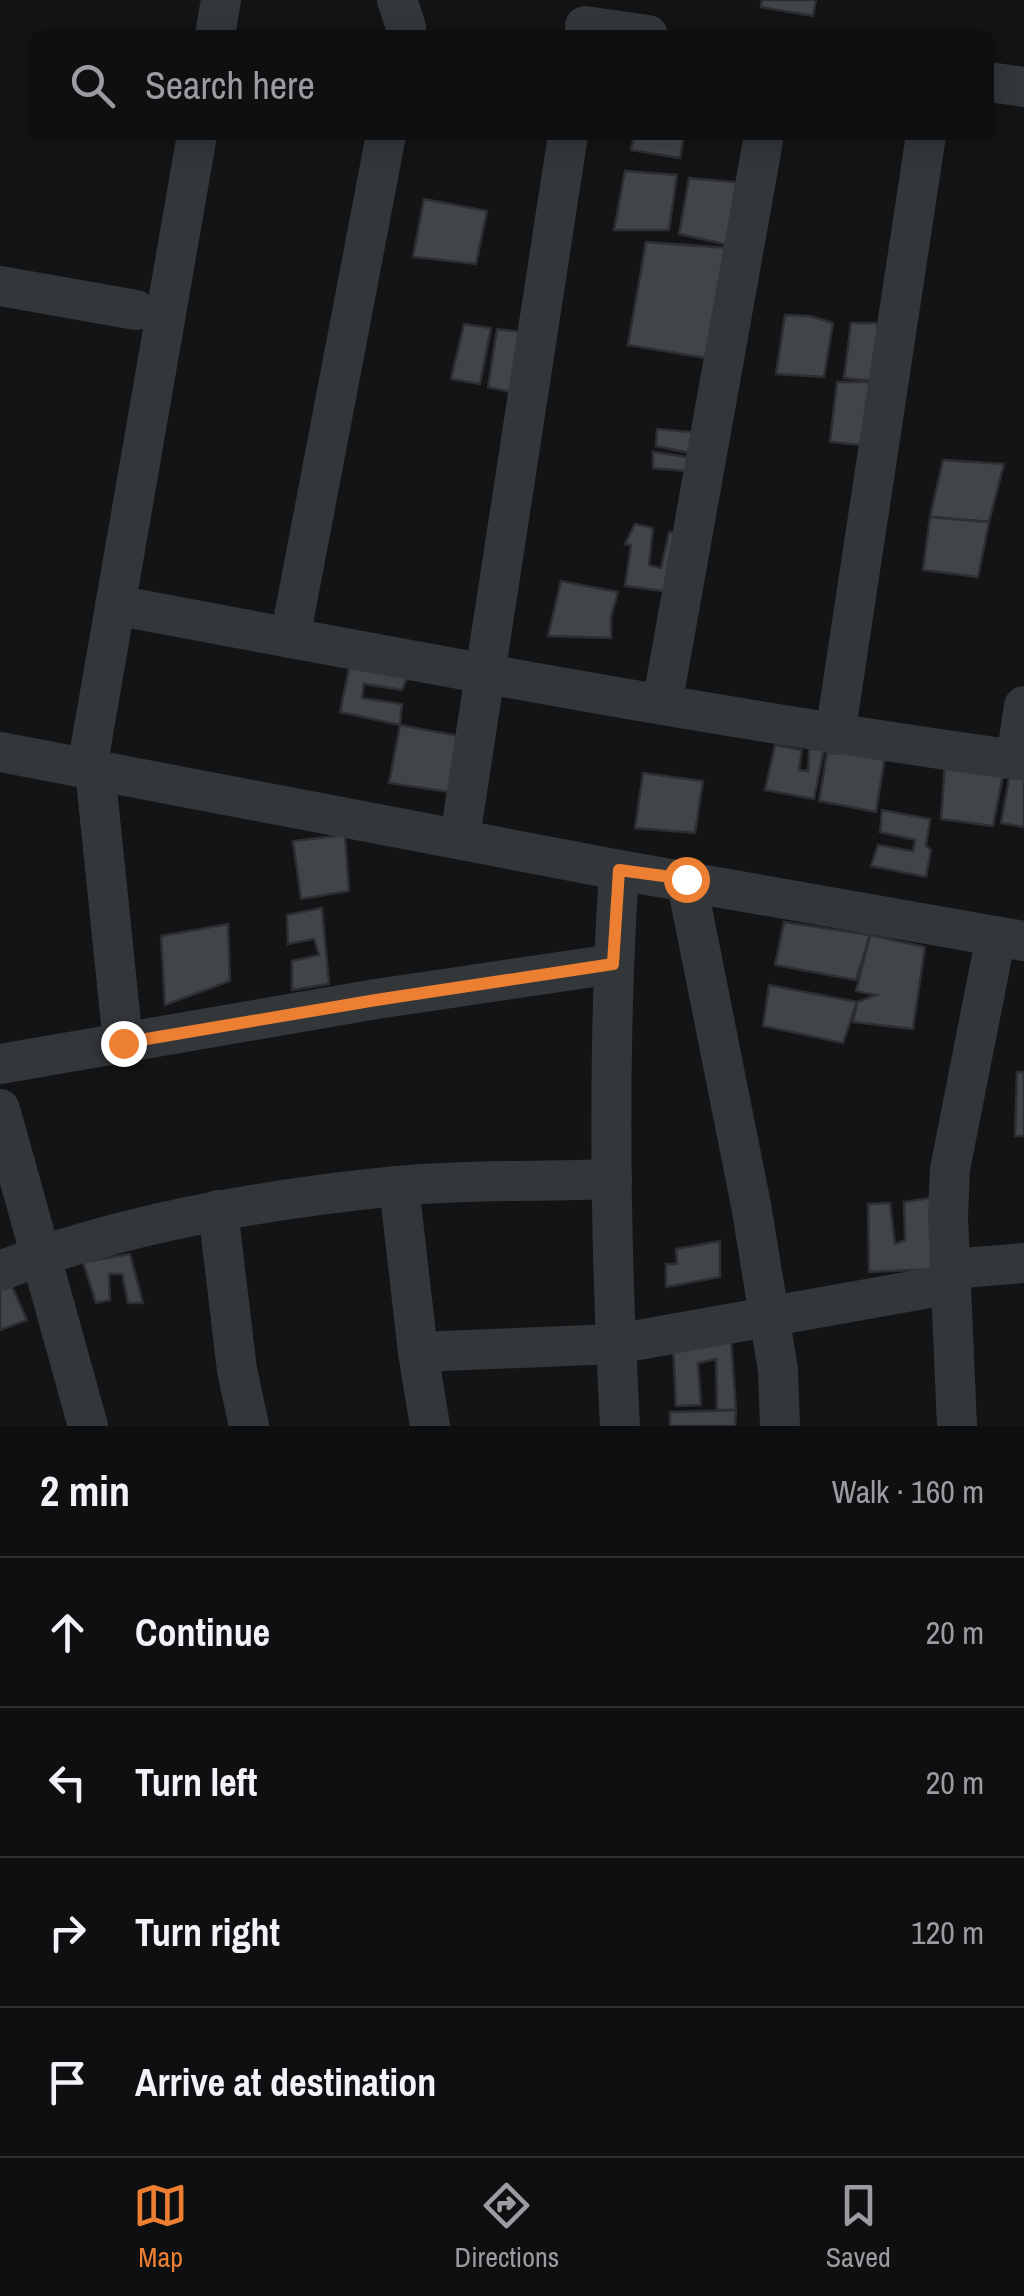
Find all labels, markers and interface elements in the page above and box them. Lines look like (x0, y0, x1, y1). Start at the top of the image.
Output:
search box (30, 30, 994, 140)
icon: search (65, 58, 120, 113)
text: Search here (145, 60, 315, 111)
route start (664, 857, 710, 903)
route end (101, 1021, 147, 1067)
text: 2 min (40, 1463, 130, 1519)
text: Walk · 160 m (832, 1470, 984, 1513)
icon: ahead (40, 1605, 95, 1660)
text: Continue (135, 1607, 270, 1658)
text: 20 m (926, 1611, 984, 1654)
icon: left (40, 1755, 95, 1810)
text: Turn left (135, 1757, 257, 1808)
text: 20 m (926, 1761, 984, 1804)
icon: right (40, 1905, 95, 1960)
text: Turn right (135, 1907, 280, 1958)
text: 120 m (911, 1911, 984, 1954)
icon: arrive (40, 2055, 95, 2110)
text: Arrive at destination (135, 2057, 436, 2108)
tab: Map (133, 2178, 188, 2276)
tab: Directions (455, 2178, 559, 2276)
tab: Saved (826, 2178, 891, 2276)

